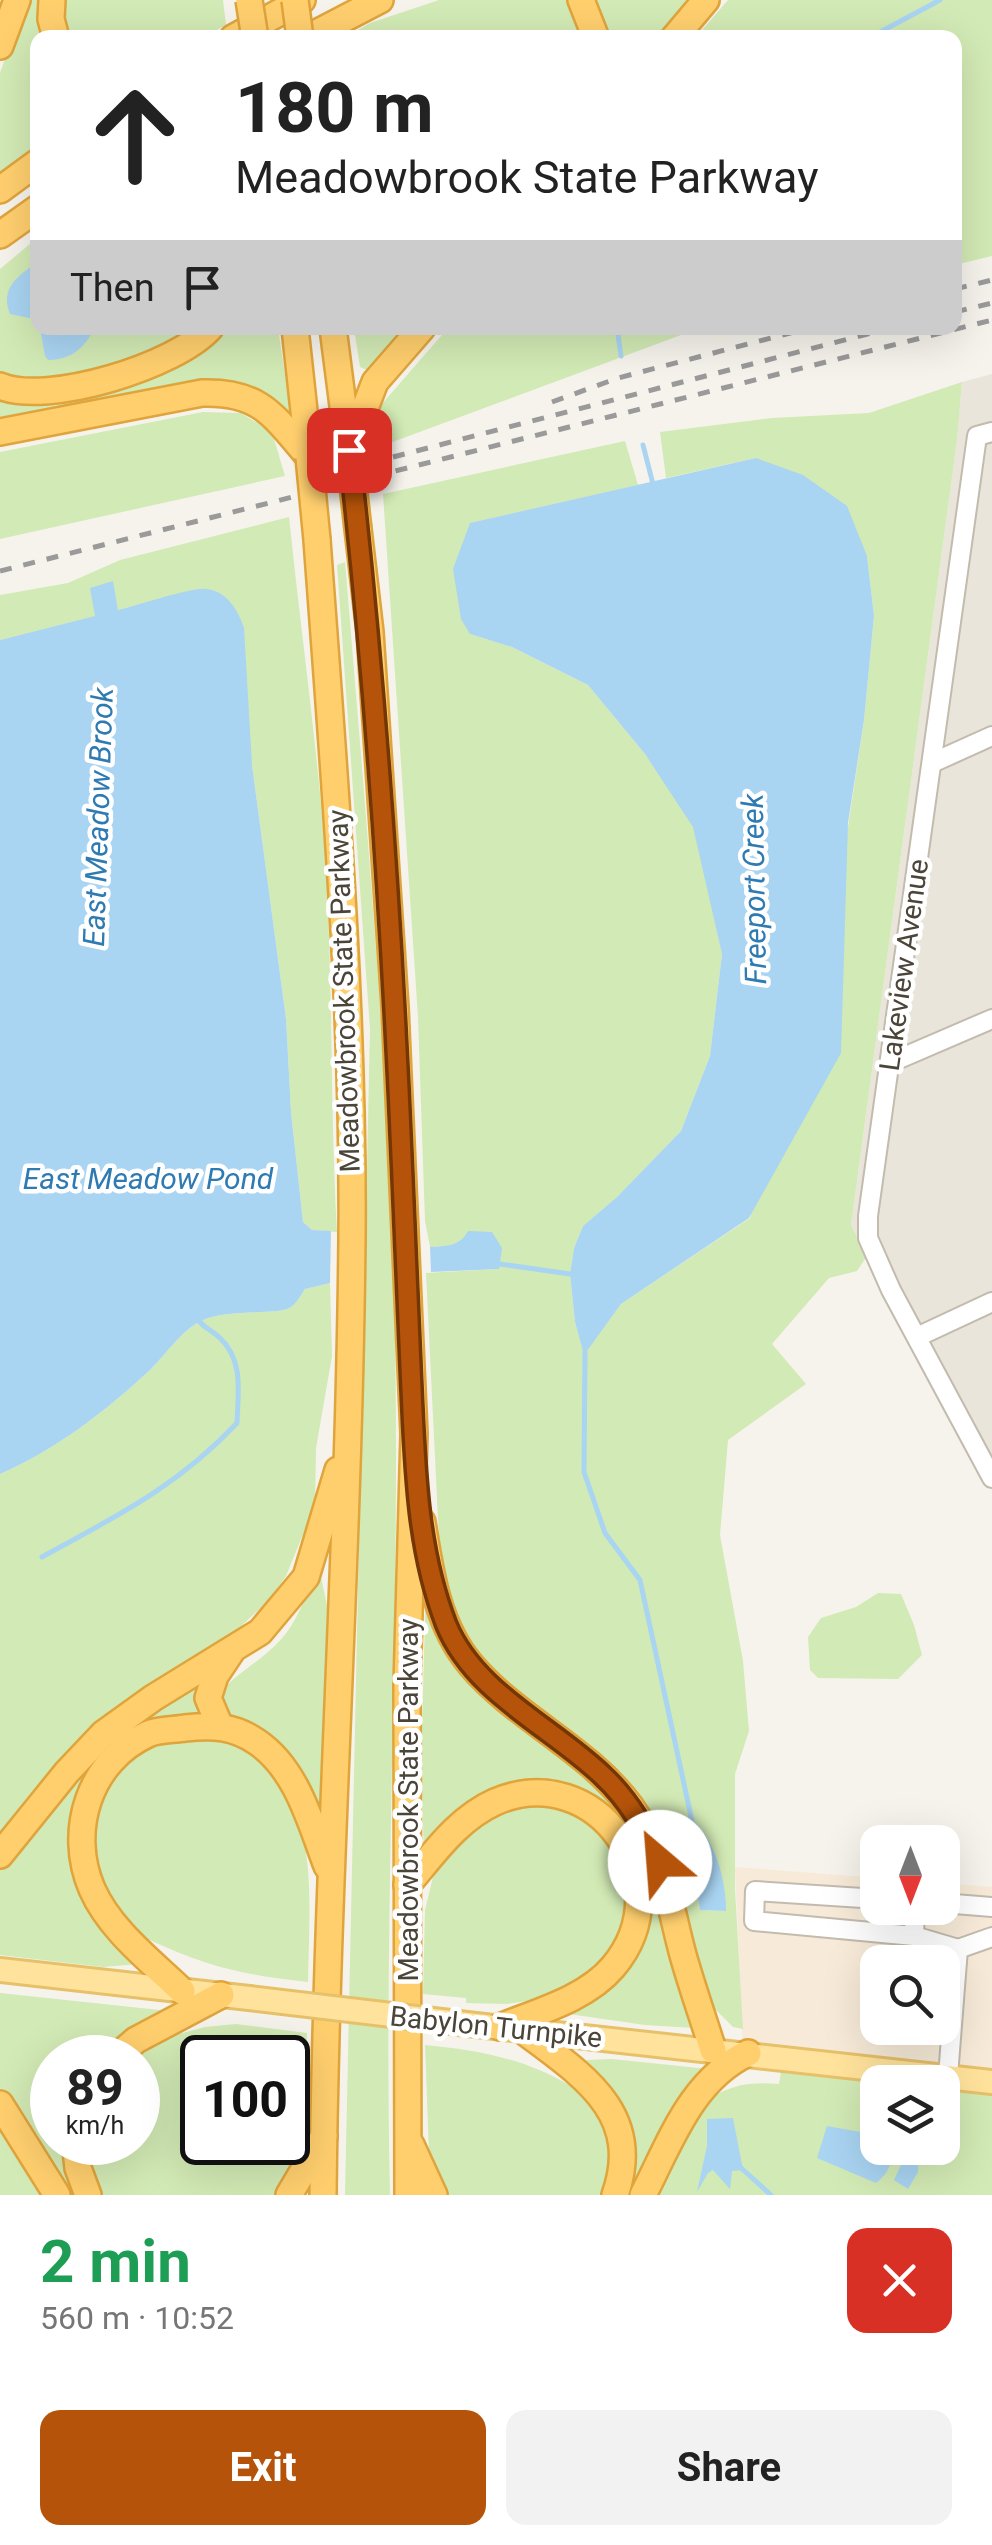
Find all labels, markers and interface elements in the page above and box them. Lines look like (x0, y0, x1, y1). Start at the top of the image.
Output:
text: 180 m (235, 67, 434, 149)
icon: ahead (70, 70, 200, 200)
text: Meadowbrook State Parkway (235, 151, 818, 204)
icon: arrive (175, 260, 230, 315)
text: Then (70, 266, 155, 310)
pin (307, 408, 392, 493)
icon: arrive (322, 423, 377, 478)
water label: East Meadow Brook (76, 686, 120, 947)
water label: Freeport Creek (735, 792, 773, 985)
street label: Meadowbrook State Parkway (321, 809, 367, 1173)
street label: Lakeview Avenue (873, 857, 935, 1073)
water label: East Meadow Pond (23, 1161, 274, 1196)
street label: Meadowbrook State Parkway (392, 1618, 425, 1982)
position arrow (608, 1810, 712, 1914)
north arrow (860, 1825, 960, 1925)
map controls (860, 1825, 960, 2165)
button: search (860, 1945, 960, 2045)
street label: Babylon Turnpike (388, 1999, 604, 2055)
speed limit sign: 100 (180, 2035, 310, 2165)
text: 89 (66, 2059, 124, 2117)
button: layers (860, 2065, 960, 2165)
text: km/h (66, 2111, 124, 2140)
text: 2 min (40, 2226, 191, 2297)
button: close (847, 2228, 952, 2333)
text: 560 m · 10:52 (40, 2299, 234, 2337)
button: Exit (40, 2410, 486, 2525)
button: Share (506, 2410, 952, 2525)

